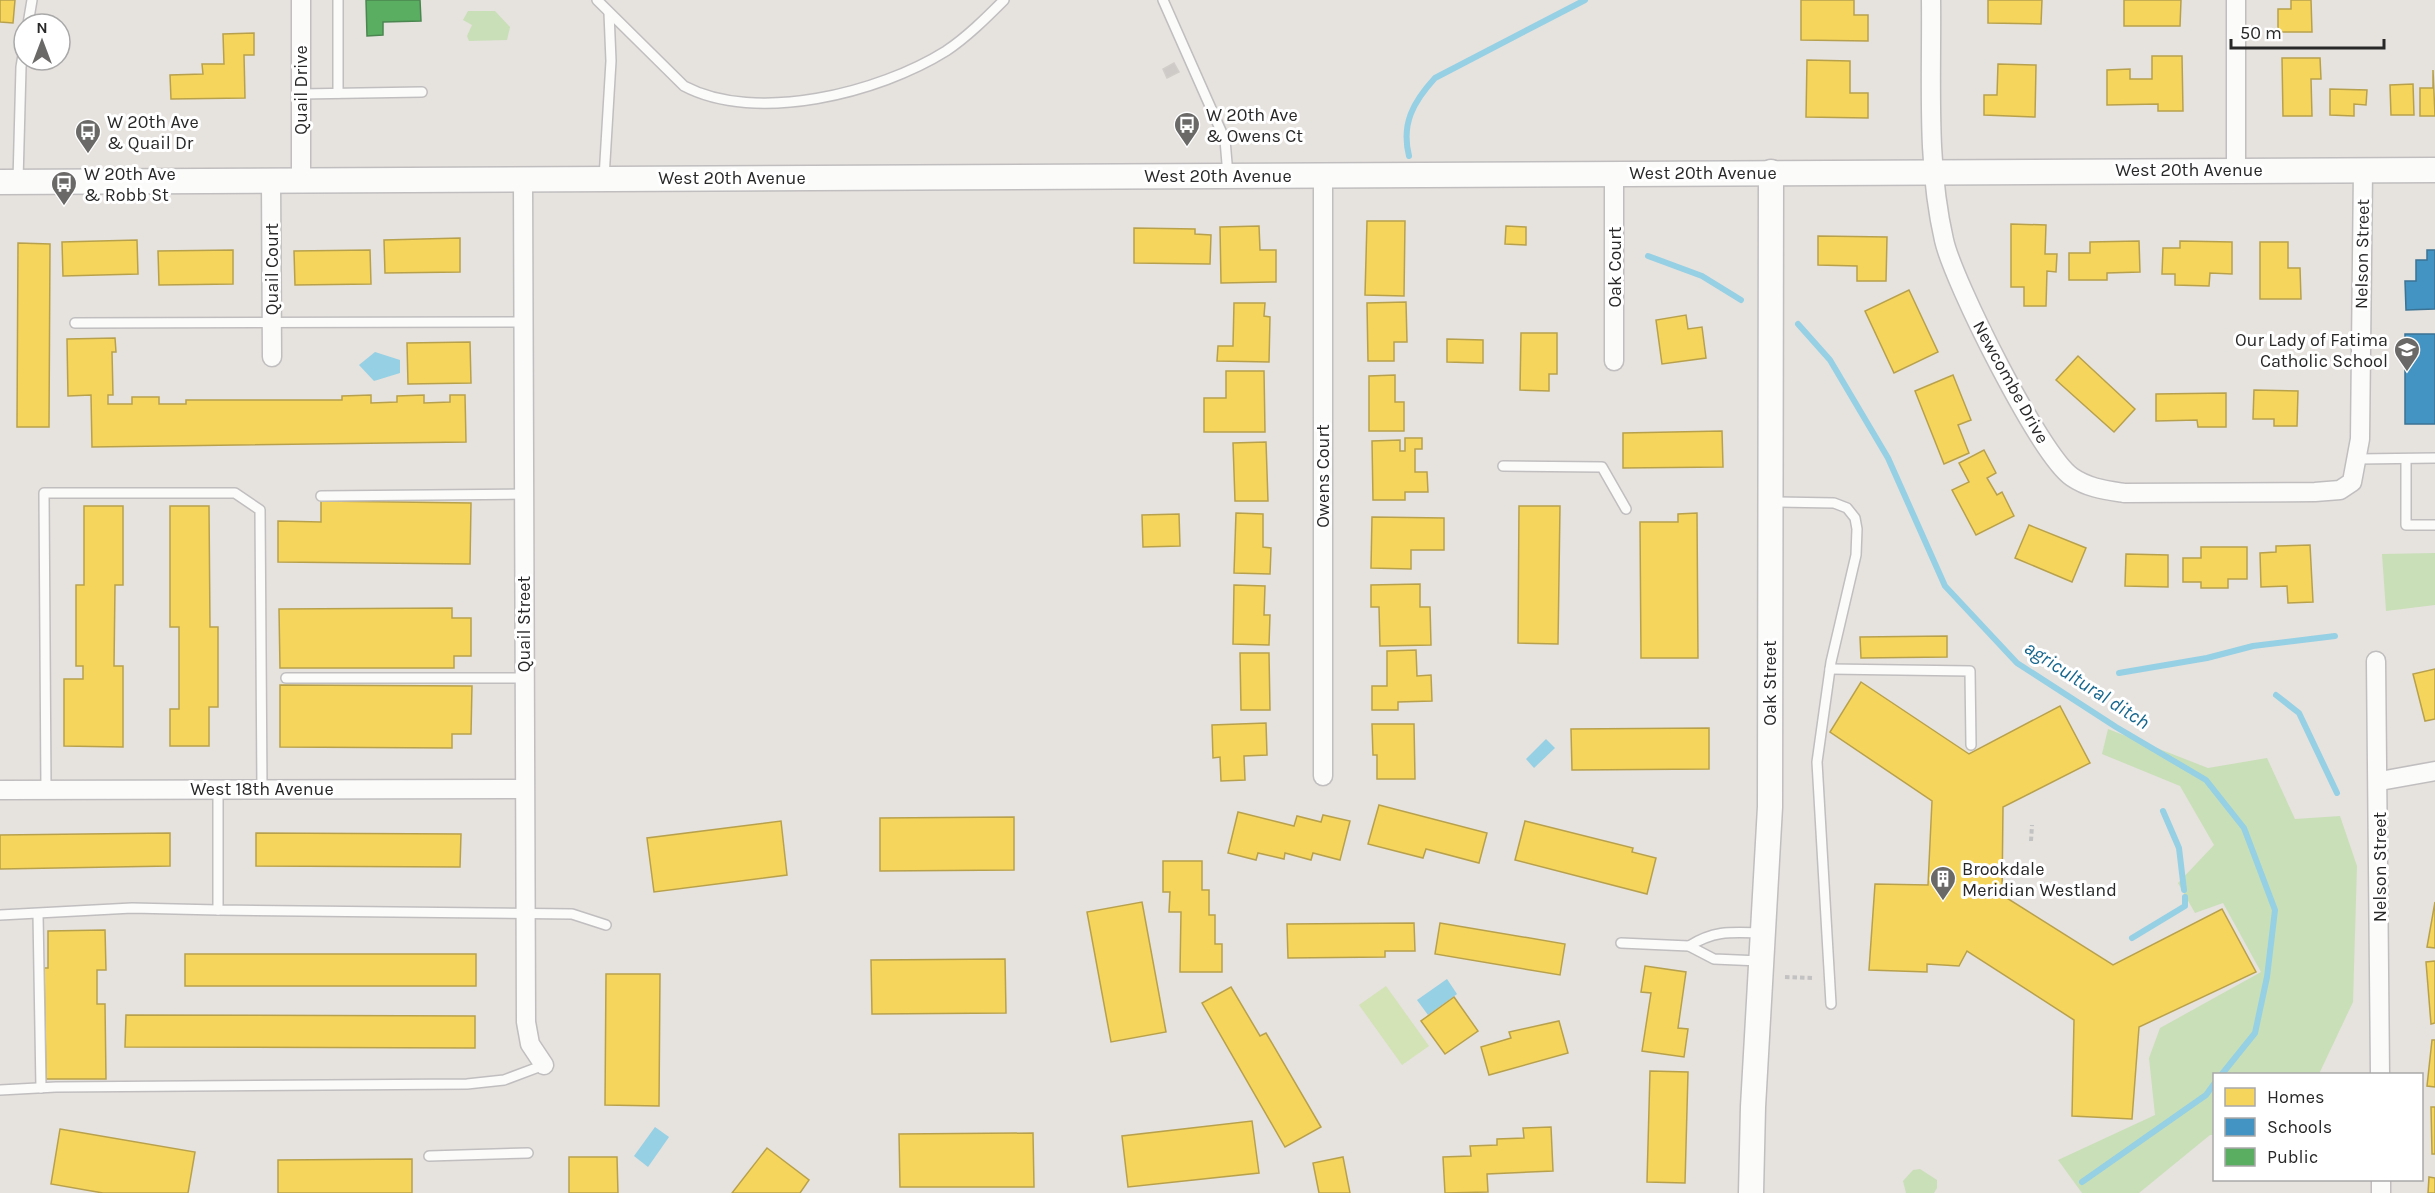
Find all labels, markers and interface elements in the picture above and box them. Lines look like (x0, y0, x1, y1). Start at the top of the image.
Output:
north arrow (12, 12, 72, 72)
scale bar (2231, 12, 2384, 50)
text: N (36, 18, 48, 37)
text: 50 m (2240, 22, 2282, 44)
street label: Quail Drive (290, 45, 312, 135)
place label: W 20th Ave & Owens Ct (1206, 104, 1303, 147)
bus stop icon: W 20th Ave & Owens Ct (1172, 110, 1202, 148)
place label: W 20th Ave & Quail Dr (107, 111, 199, 154)
bus stop icon: W 20th Ave & Quail Dr (73, 117, 103, 155)
street label: West 20th Avenue (2115, 159, 2263, 181)
street label: West 20th Avenue (1629, 162, 1777, 184)
place label: W 20th Ave & Robb St (84, 163, 176, 206)
street label: West 20th Avenue (1144, 165, 1292, 187)
street label: West 20th Avenue (658, 167, 806, 189)
bus stop icon: W 20th Ave & Robb St (49, 169, 79, 207)
street label: Nelson Street (2350, 198, 2374, 309)
street label: Quail Court (261, 223, 283, 315)
street label: Oak Court (1604, 226, 1626, 308)
street label: Newcombe Drive (1968, 317, 2054, 447)
place label: Our Lady of Fatima Catholic School (2235, 329, 2388, 372)
school or university icon: Our Lady of Fatima Catholic School (2392, 335, 2422, 373)
street label: Owens Court (1312, 424, 1334, 528)
street label: Quail Street (513, 575, 535, 672)
water label: agricultural ditch (2020, 636, 2154, 734)
street label: Oak Street (1759, 640, 1781, 726)
street label: West 18th Avenue (190, 778, 334, 800)
street label: Nelson Street (2369, 812, 2391, 922)
place label: Brookdale Meridian Westland (1962, 858, 2117, 901)
building icon: Brookdale Meridian Westland (1928, 864, 1958, 902)
legend (2213, 1073, 2423, 1181)
text: Homes (2267, 1086, 2324, 1108)
text: Schools (2267, 1116, 2332, 1138)
text: Public (2267, 1146, 2318, 1168)

